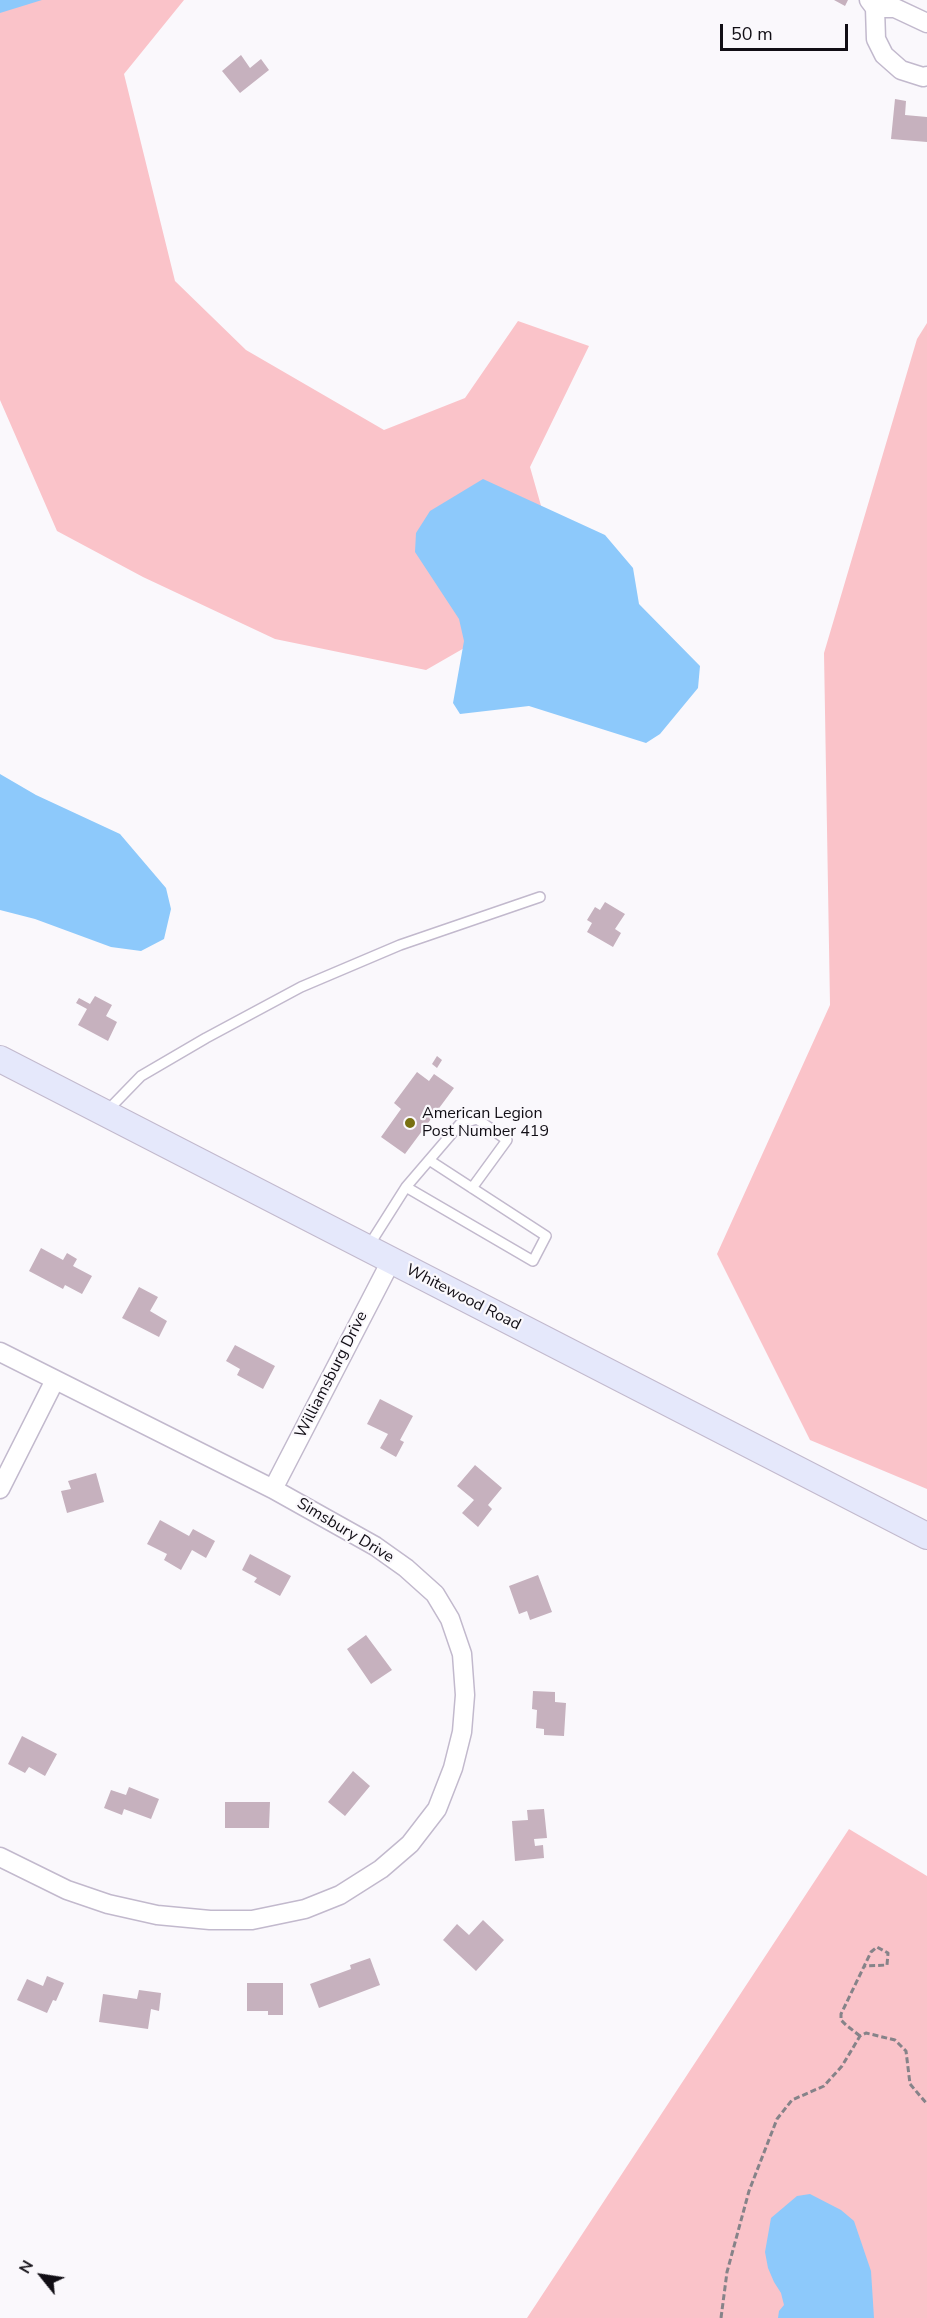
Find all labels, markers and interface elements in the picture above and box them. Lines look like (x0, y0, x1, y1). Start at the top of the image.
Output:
scale bar (723, 12, 850, 50)
text: 50 m (731, 22, 773, 46)
place label: American Legion Post Number 419 (422, 1104, 549, 1142)
marker: American Legion Post Number 419 (403, 1116, 417, 1130)
street label: Whitewood Road (402, 1261, 524, 1335)
street label: Williamsburg Drive (292, 1308, 372, 1442)
street label: Simsbury Drive (293, 1495, 397, 1567)
north arrow (12, 2246, 72, 2306)
text: N (14, 2256, 39, 2278)

